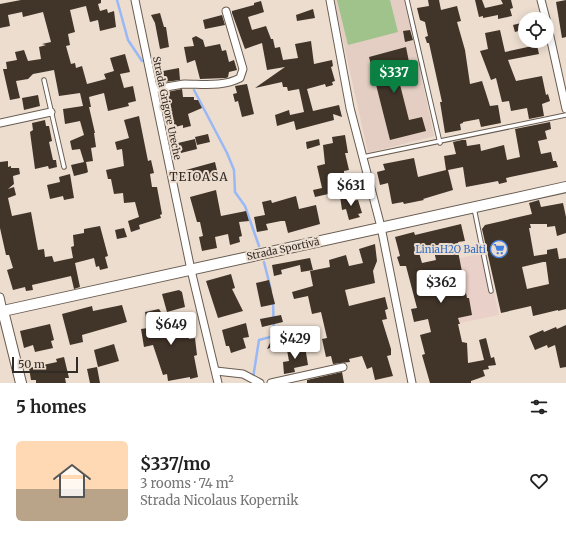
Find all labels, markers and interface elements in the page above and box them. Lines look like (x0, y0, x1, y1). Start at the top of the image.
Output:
map controls (518, 12, 554, 48)
button: locate (518, 12, 554, 48)
street label: Strada Grigore Ureche (150, 55, 184, 161)
pin: $337 (370, 60, 418, 94)
text: $337 (379, 64, 409, 81)
district label: TEIOASA (169, 169, 229, 184)
pin: $631 (327, 173, 375, 207)
text: $631 (337, 177, 365, 194)
street label: Strada Sportivă (245, 235, 321, 263)
supermarket icon: LiniaH2O Balti (489, 239, 509, 259)
place label: LiniaH2O Balti (415, 243, 486, 256)
pin: $362 (417, 270, 465, 304)
text: $362 (426, 274, 456, 291)
pin: $649 (147, 312, 195, 346)
text: $649 (155, 316, 187, 333)
pin: $429 (271, 326, 319, 360)
text: $429 (279, 330, 311, 347)
scale bar (12, 355, 78, 374)
text: 50 m (18, 357, 45, 371)
text: 5 homes (16, 396, 87, 418)
icon: filters (528, 396, 550, 418)
text: $337/mo (140, 453, 210, 475)
icon: home (48, 457, 96, 505)
icon: heart (528, 470, 550, 492)
text: 3 rooms · 74 m² (140, 475, 234, 492)
text: Strada Nicolaus Kopernik (140, 492, 299, 509)

